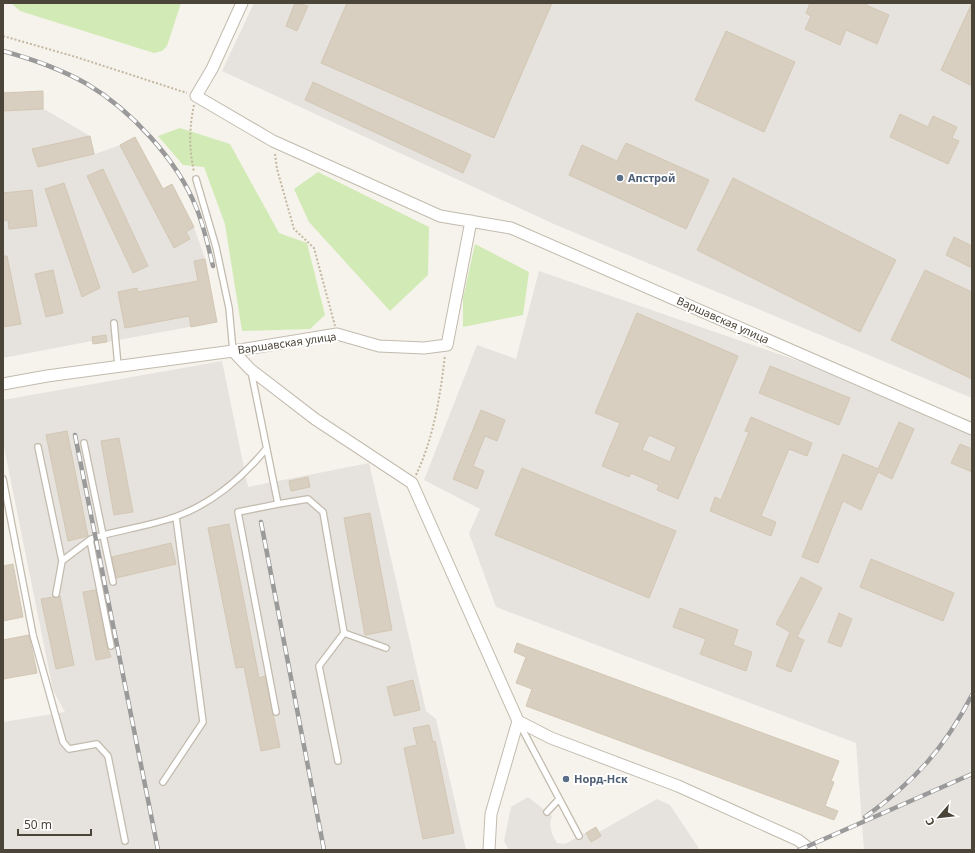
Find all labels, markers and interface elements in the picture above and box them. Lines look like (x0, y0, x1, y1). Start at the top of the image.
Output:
place label: Апстрой (628, 170, 675, 185)
marker: Апстрой (615, 173, 625, 183)
street label: Варшавская улица (675, 292, 772, 347)
street label: Варшавская улица (237, 328, 337, 357)
place label: Норд-Нск (574, 771, 628, 786)
marker: Норд-Нск (561, 774, 571, 784)
north arrow (919, 797, 959, 837)
scale bar (18, 811, 91, 837)
text: С (921, 815, 938, 829)
text: 50 m (24, 816, 52, 833)

